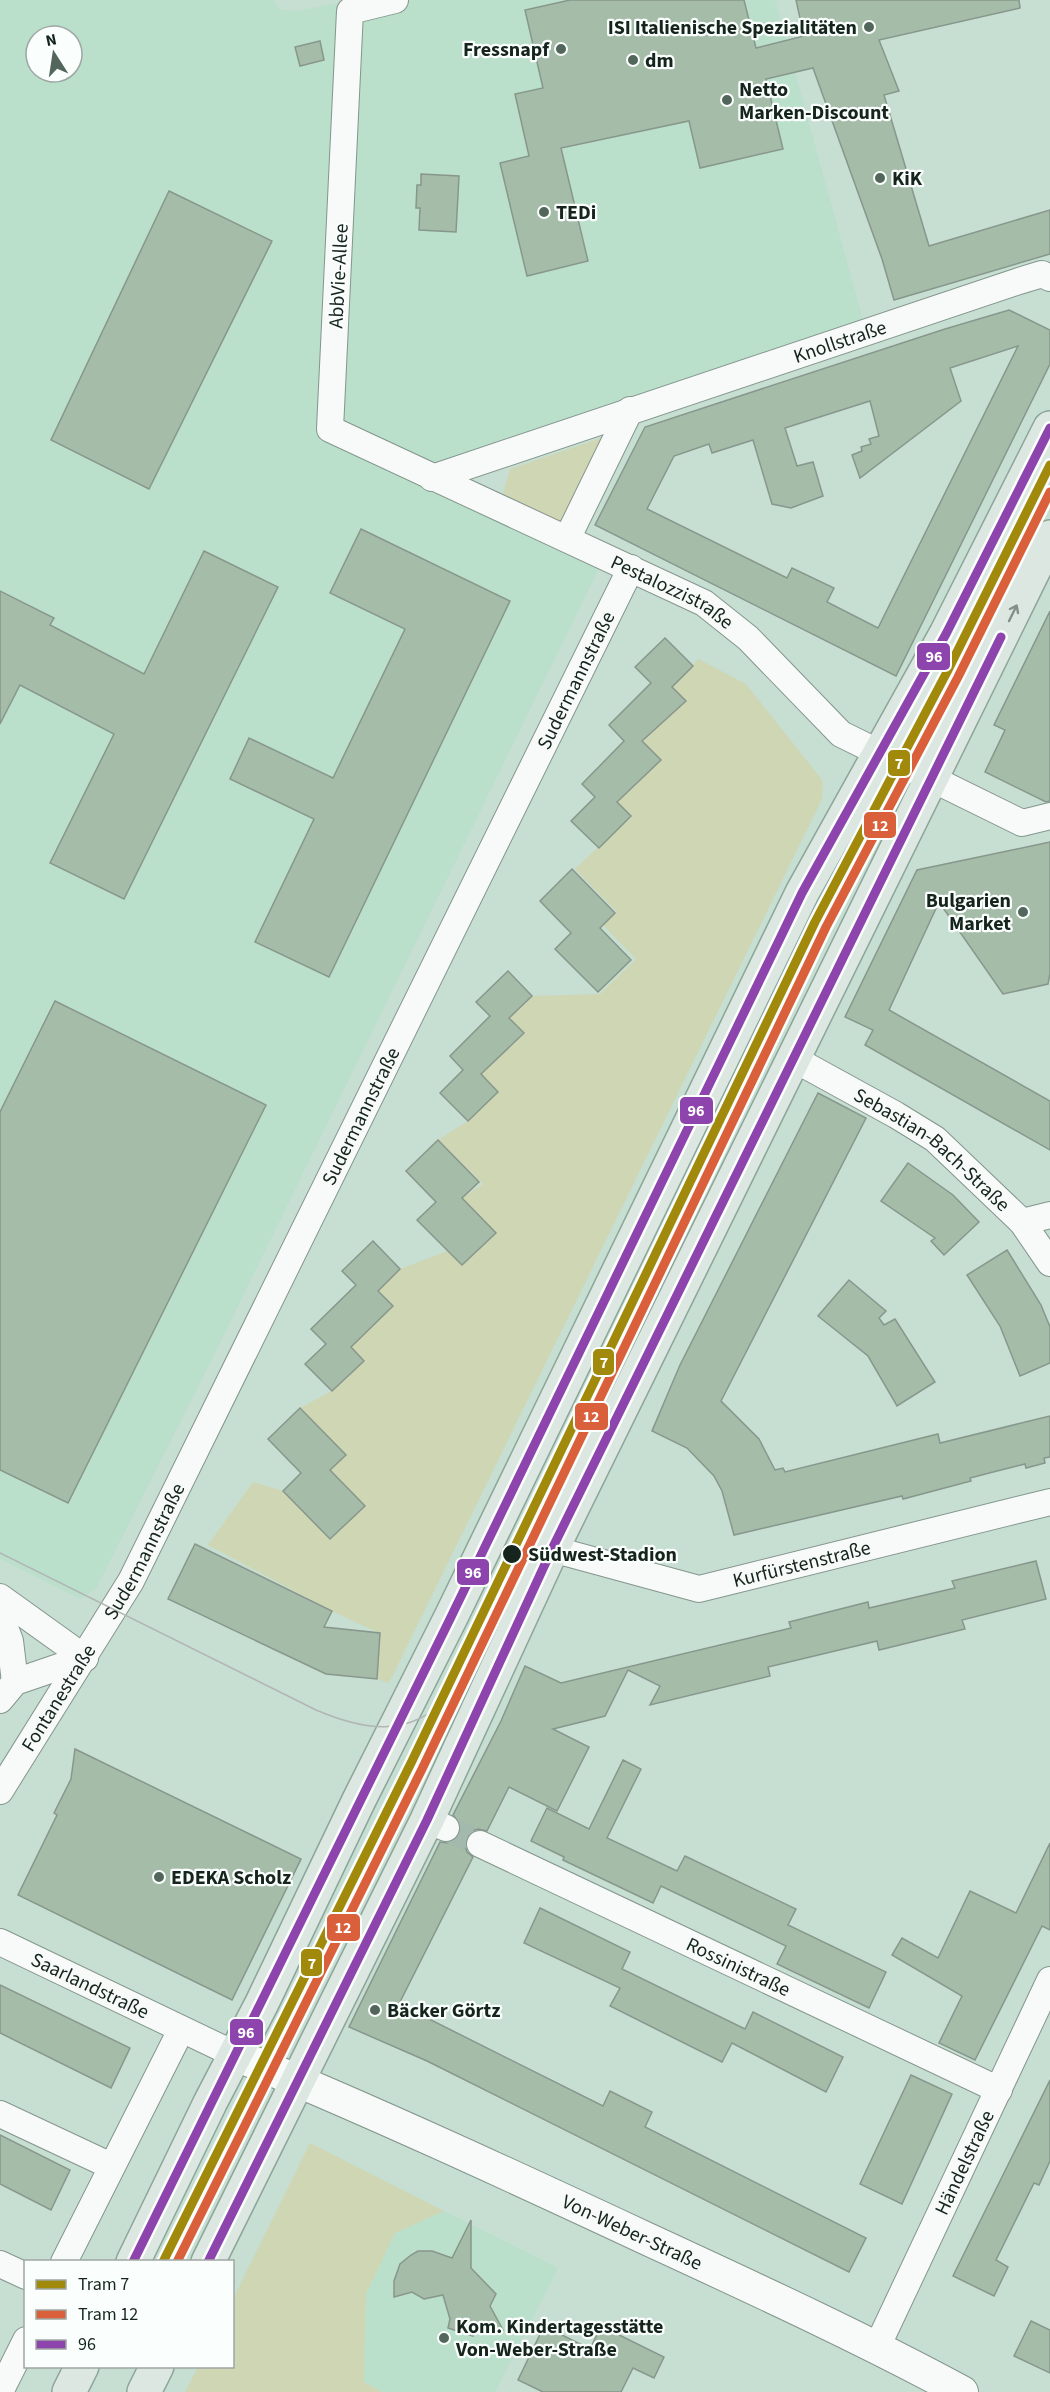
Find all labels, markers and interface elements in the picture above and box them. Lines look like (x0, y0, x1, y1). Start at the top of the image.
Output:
place label: ISI Italienische Spezialitäten (608, 14, 857, 42)
marker: ISI Italienische Spezialitäten (862, 20, 876, 34)
north arrow (24, 24, 84, 84)
text: N (44, 28, 59, 52)
place label: Fressnapf (463, 36, 550, 64)
marker: Fressnapf (554, 42, 568, 56)
place label: dm (645, 47, 674, 75)
marker: dm (626, 53, 640, 67)
place label: Netto Marken-Discount (739, 76, 889, 127)
marker: Netto Marken-Discount (720, 93, 734, 107)
place label: KiK (892, 165, 923, 193)
marker: KiK (873, 171, 887, 185)
place label: TEDi (556, 199, 596, 227)
marker: TEDi (537, 205, 551, 219)
street label: AbbVie-Allee (322, 223, 356, 329)
street label: Knollstraße (790, 314, 890, 371)
street label: Pestalozzistraße (606, 549, 739, 636)
one-way arrow (1008, 604, 1019, 622)
street label: Sudermannstraße (531, 607, 622, 755)
line badge: 96 (916, 642, 951, 671)
text: 96 (926, 646, 942, 668)
line badge: 7 (887, 749, 911, 777)
text: 7 (895, 753, 903, 775)
line badge: 12 (863, 811, 897, 839)
text: 12 (872, 815, 888, 837)
place label: Bulgarien Market (926, 887, 1011, 938)
marker: Bulgarien Market (1016, 905, 1030, 919)
street label: Sudermannstraße (315, 1043, 407, 1190)
street label: Sebastian-Bach-Straße (848, 1081, 1016, 1219)
line badge: 96 (679, 1096, 714, 1125)
text: 96 (688, 1100, 704, 1122)
line badge: 7 (592, 1348, 615, 1376)
text: 7 (600, 1352, 608, 1374)
line badge: 12 (574, 1402, 609, 1431)
text: 12 (583, 1406, 599, 1428)
street label: Sudermannstraße (97, 1478, 192, 1625)
street label: Kurfürstenstraße (730, 1534, 874, 1595)
place label: Südwest-Stadion (528, 1541, 677, 1569)
marker: Südwest-Stadion (501, 1543, 523, 1565)
line badge: 96 (456, 1558, 490, 1586)
text: 96 (465, 1562, 481, 1584)
street label: Fontanestraße (15, 1639, 103, 1757)
place label: EDEKA Scholz (171, 1864, 291, 1892)
marker: EDEKA Scholz (152, 1870, 166, 1884)
line badge: 12 (326, 1913, 361, 1942)
text: 12 (335, 1917, 351, 1939)
street label: Rossinistraße (681, 1931, 795, 2004)
street label: Saarlandstraße (26, 1946, 154, 2026)
line badge: 7 (300, 1948, 323, 1977)
text: 7 (308, 1953, 316, 1975)
place label: Bäcker Görtz (387, 1997, 500, 2025)
marker: Bäcker Görtz (368, 2003, 382, 2017)
line badge: 96 (229, 2018, 264, 2046)
text: 96 (238, 2022, 254, 2044)
street label: Händelstraße (928, 2106, 1002, 2220)
street label: Von-Weber-Straße (557, 2188, 707, 2278)
legend (24, 2260, 234, 2368)
text: Tram 7 (78, 2272, 129, 2297)
text: Tram 12 (78, 2302, 138, 2327)
place label: Kom. Kindertagesstätte Von-Weber-Straße (455, 2313, 663, 2364)
marker: Kom. Kindertagesstätte Von-Weber-Straße (437, 2331, 451, 2345)
text: 96 (78, 2332, 96, 2357)

